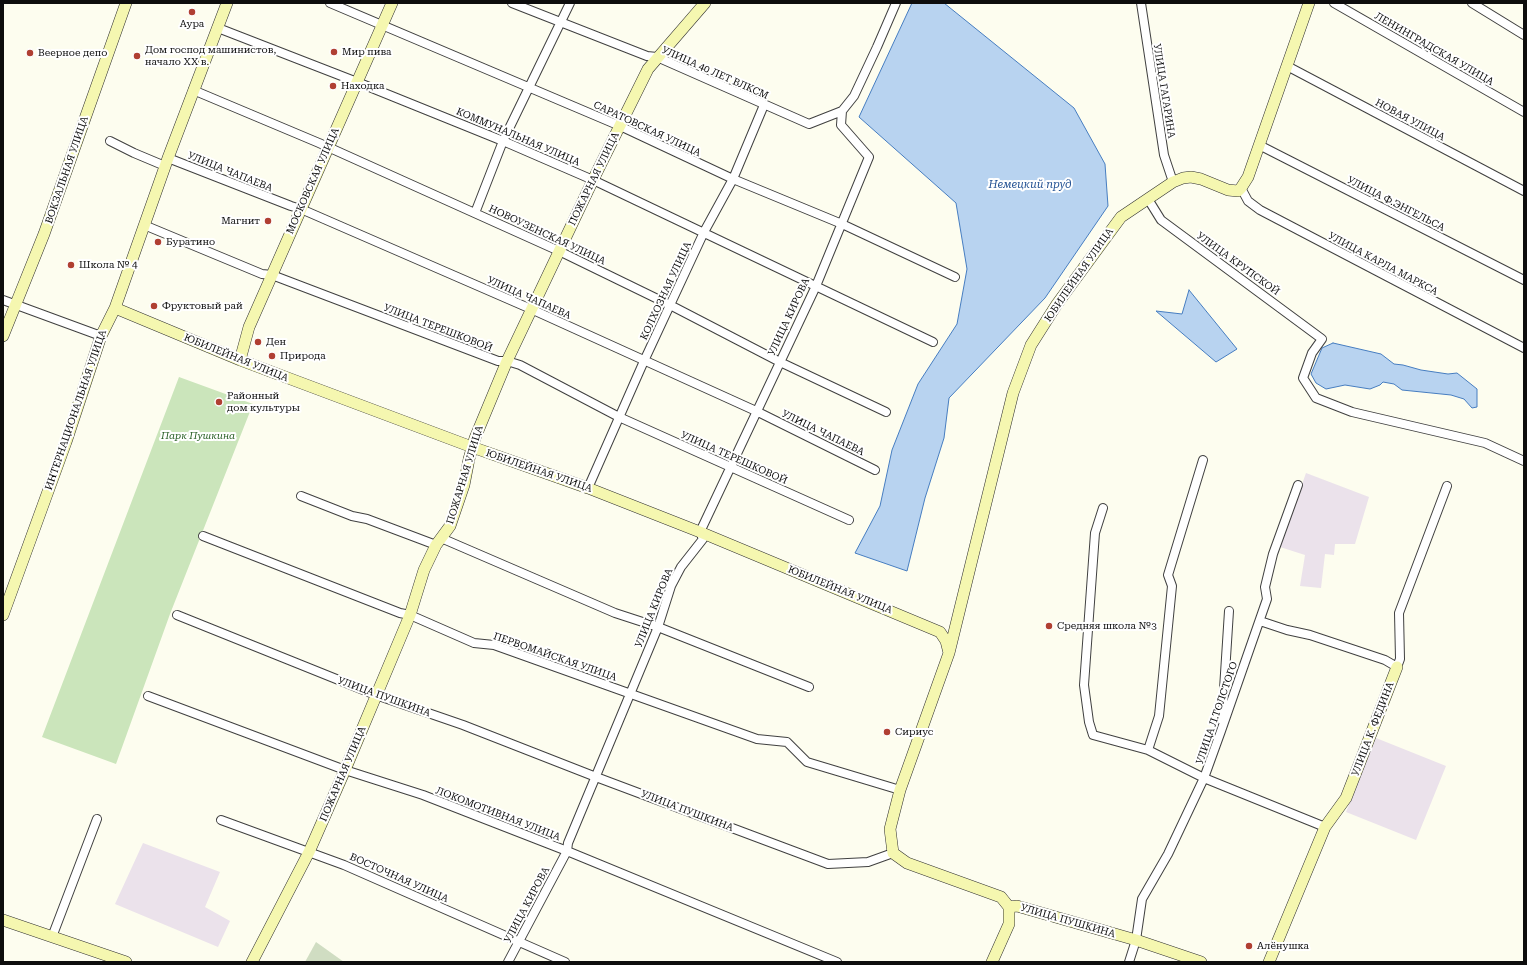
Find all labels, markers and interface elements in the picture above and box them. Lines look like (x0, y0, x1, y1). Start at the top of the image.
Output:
marker: Аура (187, 7, 197, 17)
street label: ЛЕНИНГРАДСКАЯ УЛИЦА (1372, 10, 1496, 88)
place label: Аура (180, 18, 204, 30)
street label: УЛИЦА ГАГАРИНА (1151, 43, 1177, 139)
place label: Дом господ машинистов, начало XX в. (145, 44, 276, 68)
street label: УЛИЦА 40 ЛЕТ ВЛКСМ (660, 44, 770, 102)
place label: Мир пива (342, 46, 391, 58)
place label: Веерное депо (38, 47, 107, 59)
marker: Мир пива (329, 47, 339, 57)
marker: Веерное депо (25, 48, 35, 58)
marker: Дом господ машинистов, начало XX в. (132, 51, 142, 61)
place label: Находка (341, 80, 384, 92)
marker: Находка (328, 81, 338, 91)
street label: НОВАЯ УЛИЦА (1373, 97, 1447, 143)
street label: САРАТОВСКАЯ УЛИЦА (591, 99, 703, 159)
street label: КОММУНАЛЬНАЯ УЛИЦА (454, 105, 582, 169)
street label: ВОКЗАЛЬНАЯ УЛИЦА (43, 115, 91, 225)
street label: МОСКОВСКАЯ УЛИЦА (284, 126, 342, 236)
street label: ПОЖАРНАЯ УЛИЦА (566, 130, 622, 228)
street label: УЛИЦА ЧАПАЕВА (186, 149, 274, 195)
street label: УЛИЦА Ф.ЭНГЕЛЬСА (1345, 174, 1447, 234)
water label: Немецкий пруд (988, 178, 1072, 192)
street label: НОВОУЗЕНСКАЯ УЛИЦА (487, 203, 607, 267)
place label: Магнит (221, 215, 260, 227)
marker: Магнит (263, 216, 273, 226)
street label: ЮБИЛЕЙНАЯ УЛИЦА (1042, 226, 1116, 324)
street label: УЛИЦА КРУПСКОЙ (1194, 230, 1282, 298)
street label: УЛИЦА КАРЛА МАРКСА (1326, 230, 1440, 298)
place label: Буратино (166, 236, 215, 248)
marker: Буратино (153, 237, 163, 247)
street label: КОЛХОЗНАЯ УЛИЦА (638, 240, 694, 342)
place label: Школа № 4 (79, 259, 138, 271)
marker: Школа № 4 (66, 260, 76, 270)
street label: УЛИЦА ЧАПАЕВА (485, 274, 573, 322)
street label: УЛИЦА КИРОВА (766, 276, 812, 358)
place label: Фруктовый рай (162, 300, 243, 312)
marker: Фруктовый рай (149, 301, 159, 311)
street label: УЛИЦА ТЕРЕШКОВОЙ (382, 302, 494, 354)
street label: ИНТЕРНАЦИОНАЛЬНАЯ УЛИЦА (43, 328, 109, 492)
street label: ЮБИЛЕЙНАЯ УЛИЦА (182, 332, 290, 384)
place label: Ден (266, 336, 286, 348)
marker: Ден (253, 337, 263, 347)
place label: Природа (280, 350, 326, 362)
marker: Природа (267, 351, 277, 361)
place label: Районный дом культуры (227, 390, 300, 414)
marker: Районный дом культуры (214, 397, 224, 407)
street label: УЛИЦА ЧАПАЕВА (780, 408, 866, 458)
street label: ПОЖАРНАЯ УЛИЦА (444, 424, 486, 526)
street label: УЛИЦА ТЕРЕШКОВОЙ (679, 429, 789, 487)
park label: Парк Пушкина (161, 430, 235, 442)
street label: ЮБИЛЕЙНАЯ УЛИЦА (484, 447, 594, 495)
street label: ЮБИЛЕЙНАЯ УЛИЦА (786, 564, 894, 616)
street label: УЛИЦА КИРОВА (633, 567, 675, 649)
place label: Средняя школа №3 (1057, 620, 1157, 632)
marker: Средняя школа №3 (1044, 621, 1054, 631)
street label: ПЕРВОМАЙСКАЯ УЛИЦА (492, 630, 618, 684)
street label: УЛИЦА Л.ТОЛСТОГО (1194, 660, 1240, 766)
street label: УЛИЦА ПУШКИНА (336, 675, 432, 719)
street label: УЛИЦА К. ФЕДИНА (1349, 680, 1397, 778)
street label: ПОЖАРНАЯ УЛИЦА (317, 725, 369, 823)
place label: Сириус (895, 726, 933, 738)
marker: Сириус (882, 727, 892, 737)
street label: ЛОКОМОТИВНАЯ УЛИЦА (434, 785, 562, 843)
street label: УЛИЦА ПУШКИНА (639, 788, 735, 834)
street label: ВОСТОЧНАЯ УЛИЦА (348, 851, 450, 905)
street label: УЛИЦА КИРОВА (502, 865, 552, 945)
street label: УЛИЦА ПУШКИНА (1019, 902, 1117, 940)
place label: Алёнушка (1257, 940, 1309, 952)
marker: Алёнушка (1244, 941, 1254, 951)

